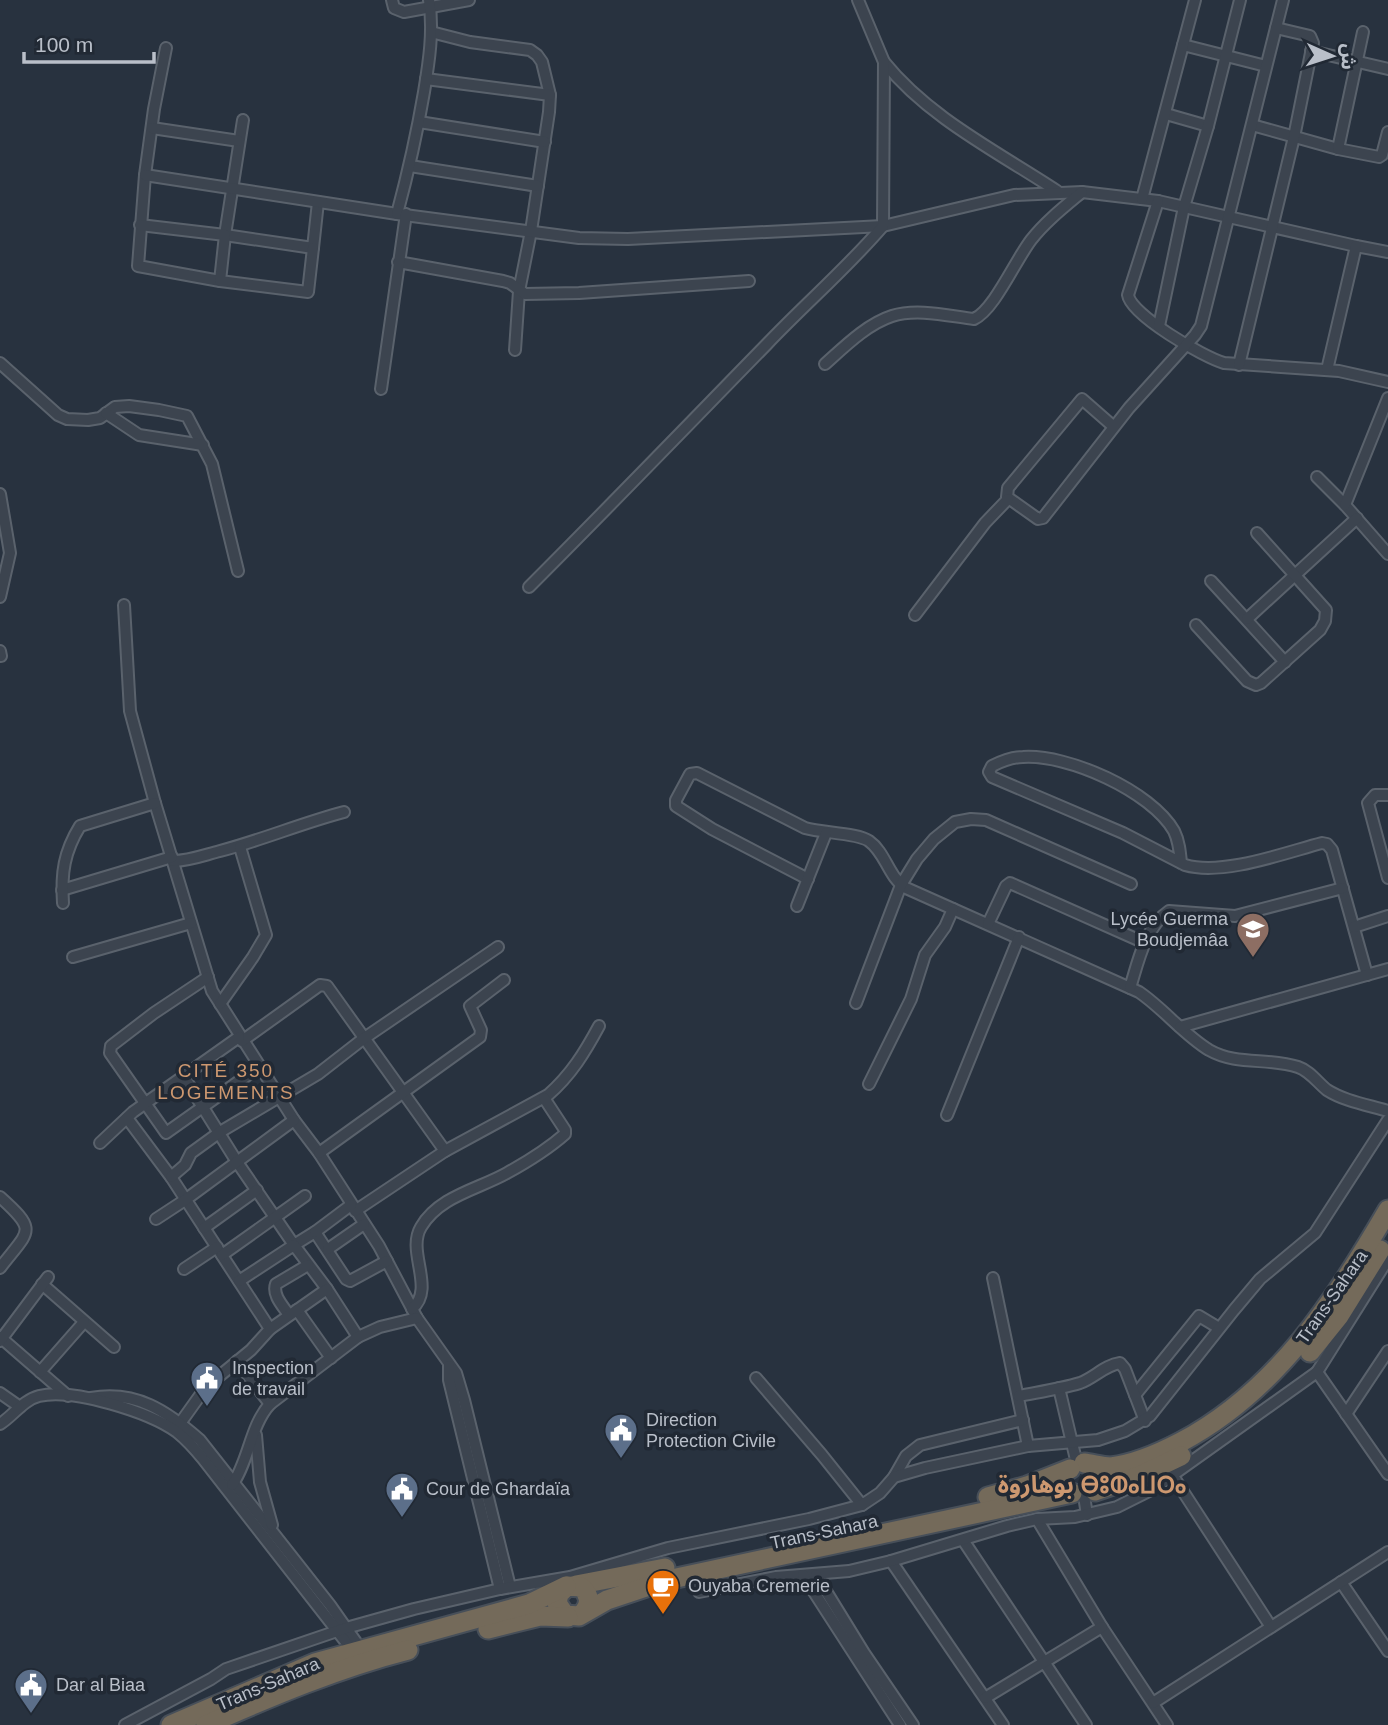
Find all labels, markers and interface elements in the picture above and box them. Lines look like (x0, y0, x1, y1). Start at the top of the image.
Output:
scale bar (24, 21, 154, 65)
north arrow (1297, 21, 1367, 91)
text: 100 m (35, 33, 93, 56)
text: ش (1337, 43, 1360, 70)
place label: Lycée Guerma Boudjemâa (1111, 909, 1229, 950)
school or university icon: Lycée Guerma Boudjemâa (1234, 910, 1272, 959)
district label: CITÉ 350 LOGEMENTS (157, 1060, 295, 1103)
street label: Trans-Sahara (1292, 1246, 1372, 1348)
place label: Inspection de travail (232, 1358, 314, 1399)
public building icon: Inspection de travail (188, 1359, 226, 1408)
place label: Direction Protection Civile (646, 1410, 776, 1451)
public building icon: Direction Protection Civile (602, 1411, 640, 1460)
public building icon: Cour de Ghardaïa (383, 1470, 421, 1519)
district label: بوهاروة ⴱⵓⵀⴰⵡⵔⴰ (998, 1471, 1186, 1499)
place label: Cour de Ghardaïa (426, 1479, 571, 1499)
street label: Trans-Sahara (768, 1511, 881, 1553)
cafe icon: Ouyaba Cremerie (644, 1567, 682, 1616)
place label: Ouyaba Cremerie (688, 1576, 830, 1596)
street label: Trans-Sahara (214, 1653, 323, 1715)
public building icon: Dar al Biaa (12, 1666, 50, 1715)
place label: Dar al Biaa (56, 1675, 146, 1695)

